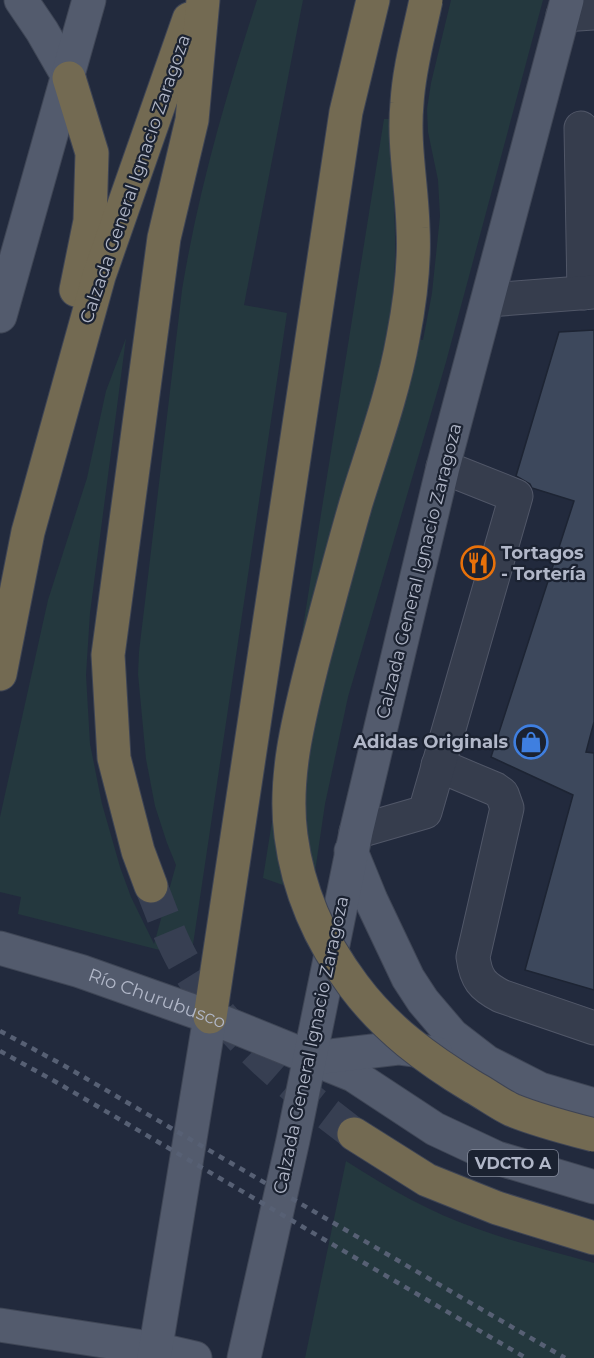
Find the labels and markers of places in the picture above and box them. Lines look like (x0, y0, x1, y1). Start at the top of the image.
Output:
place label: Tortagos - Tortería (501, 542, 586, 585)
restaurant icon: Tortagos - Tortería (460, 545, 496, 581)
shop icon: Adidas Originals (513, 724, 549, 760)
place label: Adidas Originals (352, 731, 508, 753)

